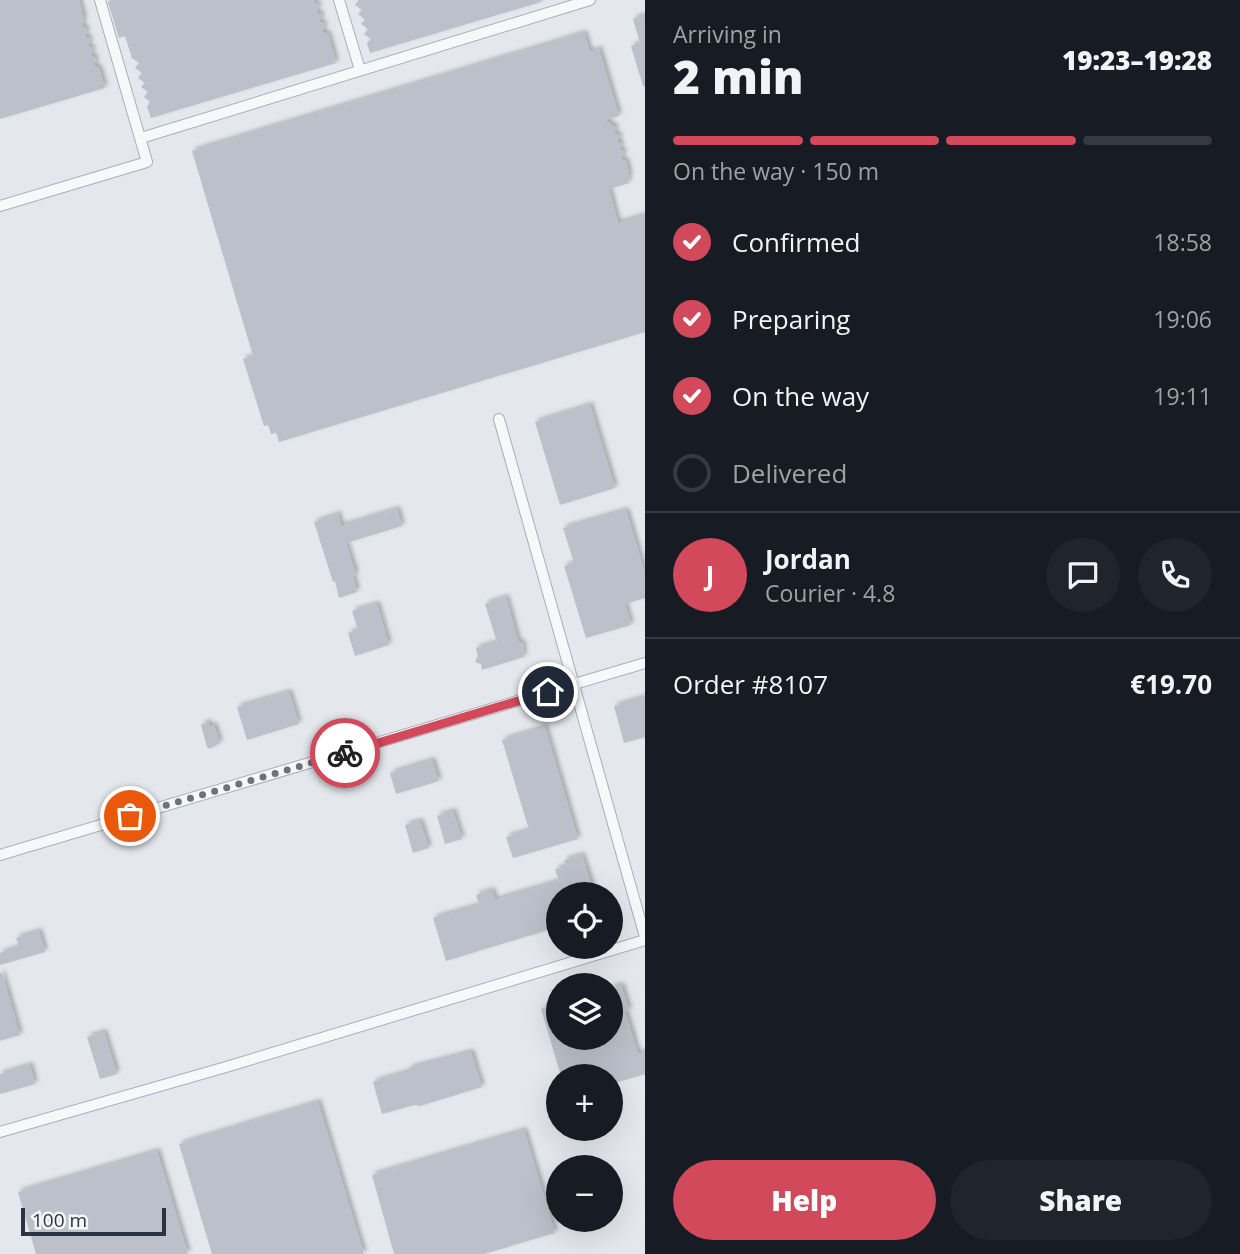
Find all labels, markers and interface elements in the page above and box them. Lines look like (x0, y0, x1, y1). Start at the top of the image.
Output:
text: Arriving in (673, 18, 782, 50)
text: 19:23–19:28 (1062, 42, 1212, 78)
text: 2 min (673, 45, 804, 107)
text: On the way · 150 m (673, 155, 879, 187)
icon: check (673, 223, 711, 261)
text: Confirmed (732, 224, 860, 260)
text: 18:58 (1153, 226, 1212, 258)
icon: check (673, 300, 711, 338)
text: Preparing (732, 301, 850, 337)
text: 19:06 (1153, 303, 1212, 335)
icon: check (673, 377, 711, 415)
text: On the way (732, 378, 869, 414)
text: 19:11 (1153, 380, 1212, 412)
text: Delivered (732, 455, 847, 491)
button: chat (1046, 538, 1120, 612)
button: phone (1138, 538, 1212, 612)
text: Jordan (765, 541, 851, 577)
text: J (706, 557, 714, 593)
text: Courier · 4.8 (765, 577, 895, 609)
pin (518, 662, 578, 722)
text: Order #8107 (673, 666, 828, 702)
text: €19.70 (1130, 666, 1212, 702)
icon: home (529, 673, 567, 711)
courier (310, 718, 380, 788)
icon: bike (326, 734, 364, 772)
pin (100, 786, 160, 846)
icon: bag (111, 797, 149, 835)
map controls (546, 882, 623, 1232)
button: locate (546, 882, 623, 959)
button: layers (546, 973, 623, 1050)
button: + (546, 1064, 623, 1141)
button: − (546, 1155, 623, 1232)
button: Help (673, 1160, 936, 1240)
button: Share (950, 1160, 1212, 1240)
scale bar (21, 1205, 166, 1237)
text: 100 m (32, 1207, 87, 1233)

